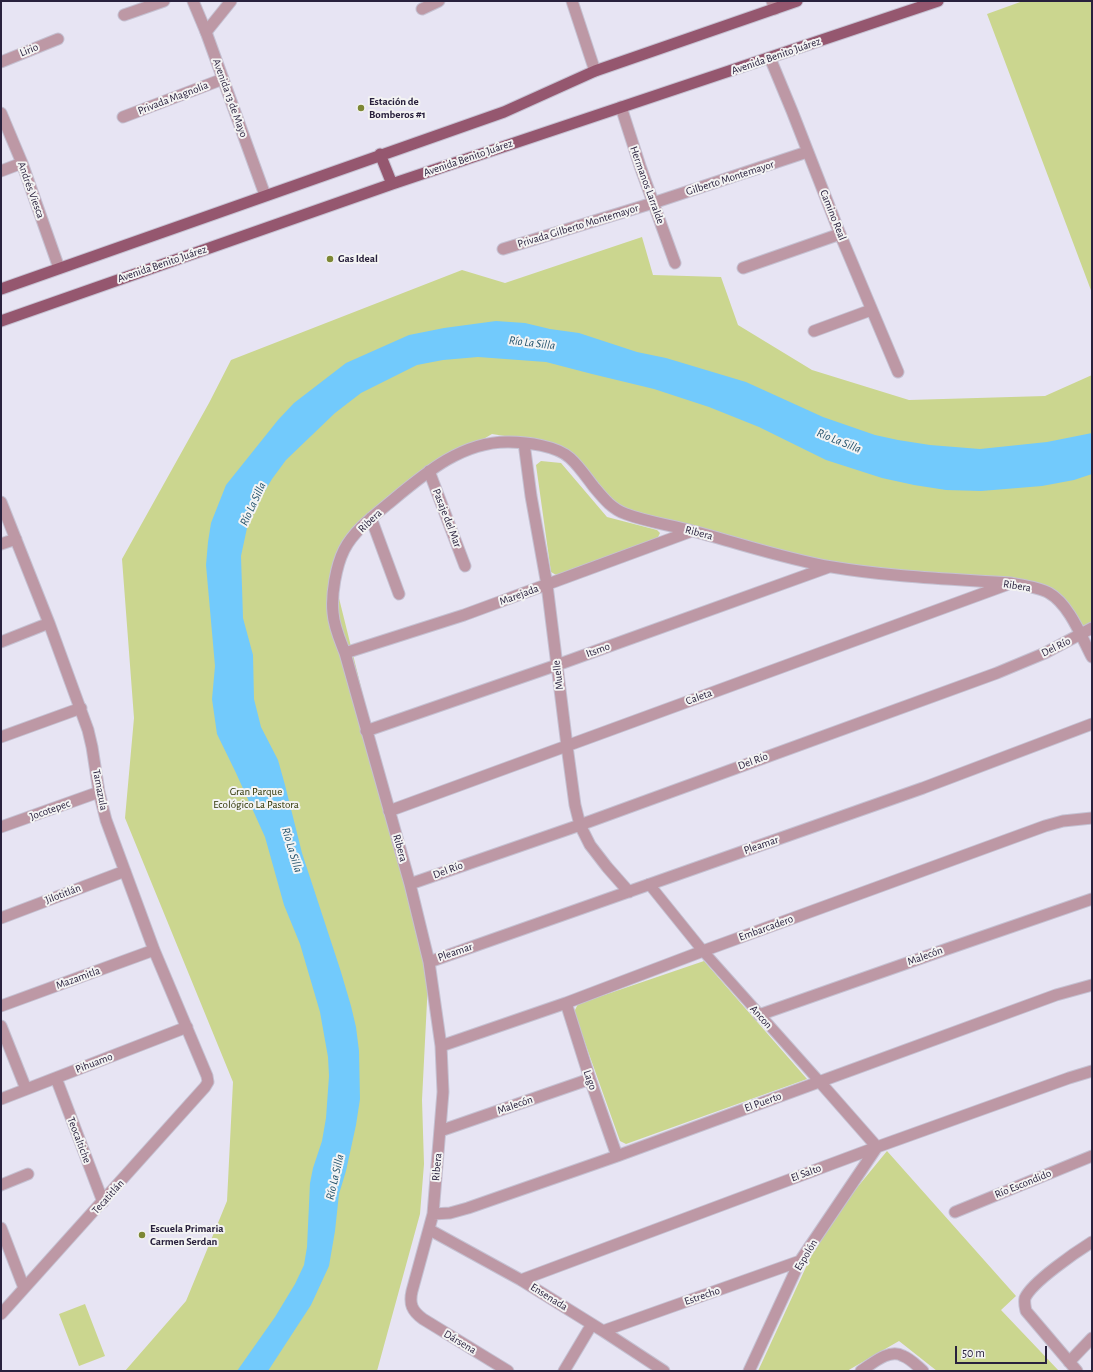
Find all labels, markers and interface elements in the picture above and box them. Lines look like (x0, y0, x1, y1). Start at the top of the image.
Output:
street label: Avenida Benito Juárez (730, 35, 822, 77)
street label: Lirio (18, 40, 40, 60)
street label: Avenida 13 de Mayo (210, 57, 250, 139)
street label: Privada Magnolia (136, 78, 210, 118)
place label: Estación de Bomberos #1 (369, 95, 426, 121)
marker: Estación de Bomberos #1 (356, 103, 366, 113)
street label: Avenida Benito Juárez (422, 137, 514, 179)
street label: Hermanos Larralde (627, 144, 667, 226)
street label: Gilberto Montemayor (684, 158, 776, 198)
street label: Andrés Viesca (15, 160, 47, 220)
street label: Camino Real (817, 188, 849, 242)
street label: Privada Gilberto Montemayor (516, 201, 640, 251)
street label: Avenida Benito Juárez (116, 243, 208, 285)
place label: Gas Ideal (338, 252, 378, 266)
marker: Gas Ideal (325, 254, 335, 264)
water label: Río La Silla (508, 333, 556, 353)
water label: Río La Silla (815, 426, 863, 456)
water label: Río La Silla (237, 480, 269, 528)
street label: Pasaje del Mar (430, 487, 464, 549)
street label: Ribera (355, 507, 385, 535)
street label: Ribera (684, 523, 714, 543)
street label: Ribera (1002, 577, 1032, 595)
street label: Marejada (498, 582, 540, 608)
street label: Del Río (1039, 634, 1073, 660)
street label: Itsmo (584, 640, 612, 660)
street label: Muelle (550, 659, 566, 691)
street label: Caleta (684, 686, 714, 708)
street label: Del Río (736, 750, 770, 772)
street label: Tamazula (90, 768, 110, 812)
park label: Gran Parque Ecológico La Pastora (213, 785, 299, 811)
street label: Jocotepec (28, 797, 72, 823)
water label: Río La Silla (278, 826, 306, 874)
street label: Ribera (390, 833, 410, 863)
street label: Pleamar (742, 833, 780, 857)
street label: Del Río (431, 859, 465, 881)
street label: Jilotitlán (43, 881, 83, 907)
street label: Embarcadero (737, 912, 795, 944)
street label: Pleamar (436, 940, 474, 964)
street label: Malecón (906, 944, 944, 968)
street label: Mazamitla (54, 964, 102, 992)
street label: Ancon (747, 1003, 775, 1031)
street label: Pihuamo (73, 1050, 115, 1076)
street label: Lago (580, 1068, 600, 1092)
street label: El Puerto (743, 1089, 783, 1115)
street label: Malecón (496, 1093, 534, 1117)
street label: Teocaltiche (64, 1115, 94, 1165)
street label: Ribera (429, 1152, 445, 1182)
water label: Río La Silla (323, 1153, 347, 1201)
street label: El Salto (789, 1161, 823, 1185)
street label: Río Escondido (993, 1167, 1053, 1201)
street label: Tecatitlán (89, 1177, 127, 1217)
place label: Escuela Primaria Carmen Serdan (150, 1222, 224, 1248)
marker: Escuela Primaria Carmen Serdan (137, 1230, 147, 1240)
street label: Espolón (792, 1237, 820, 1273)
street label: Ensenada (528, 1280, 570, 1314)
street label: Estrecho (682, 1284, 722, 1308)
street label: Dársena (441, 1327, 479, 1357)
scale bar (957, 1338, 1049, 1364)
text: 50 m (962, 1347, 985, 1359)

